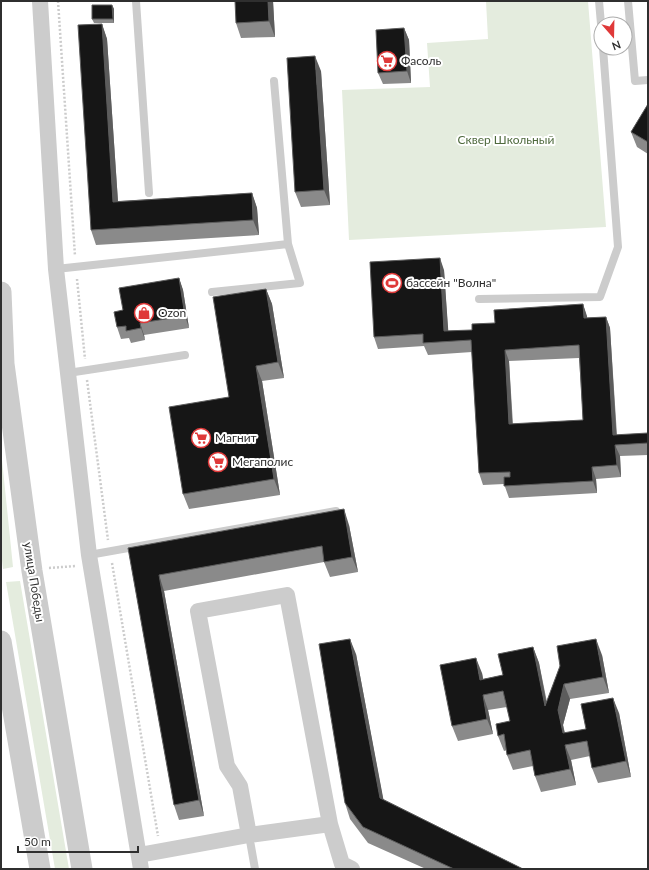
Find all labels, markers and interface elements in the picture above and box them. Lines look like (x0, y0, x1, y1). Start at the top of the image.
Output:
north arrow (593, 16, 633, 56)
text: N (610, 38, 623, 53)
supermarket icon: Фасоль (376, 50, 398, 72)
place label: Фасоль (401, 53, 441, 68)
park label: Сквер Школьный (458, 132, 554, 147)
sports icon: бассейн "Волна" (381, 272, 403, 294)
place label: бассейн "Волна" (406, 275, 496, 290)
shop icon: Ozon (133, 302, 155, 324)
place label: Ozon (158, 305, 186, 320)
supermarket icon: Магнит (190, 427, 212, 449)
place label: Магнит (215, 430, 257, 445)
supermarket icon: Мегаполис (207, 451, 229, 473)
place label: Мегаполис (232, 454, 293, 469)
street label: улица Победы (21, 541, 48, 623)
scale bar (18, 828, 138, 854)
text: 50 m (24, 834, 51, 849)

